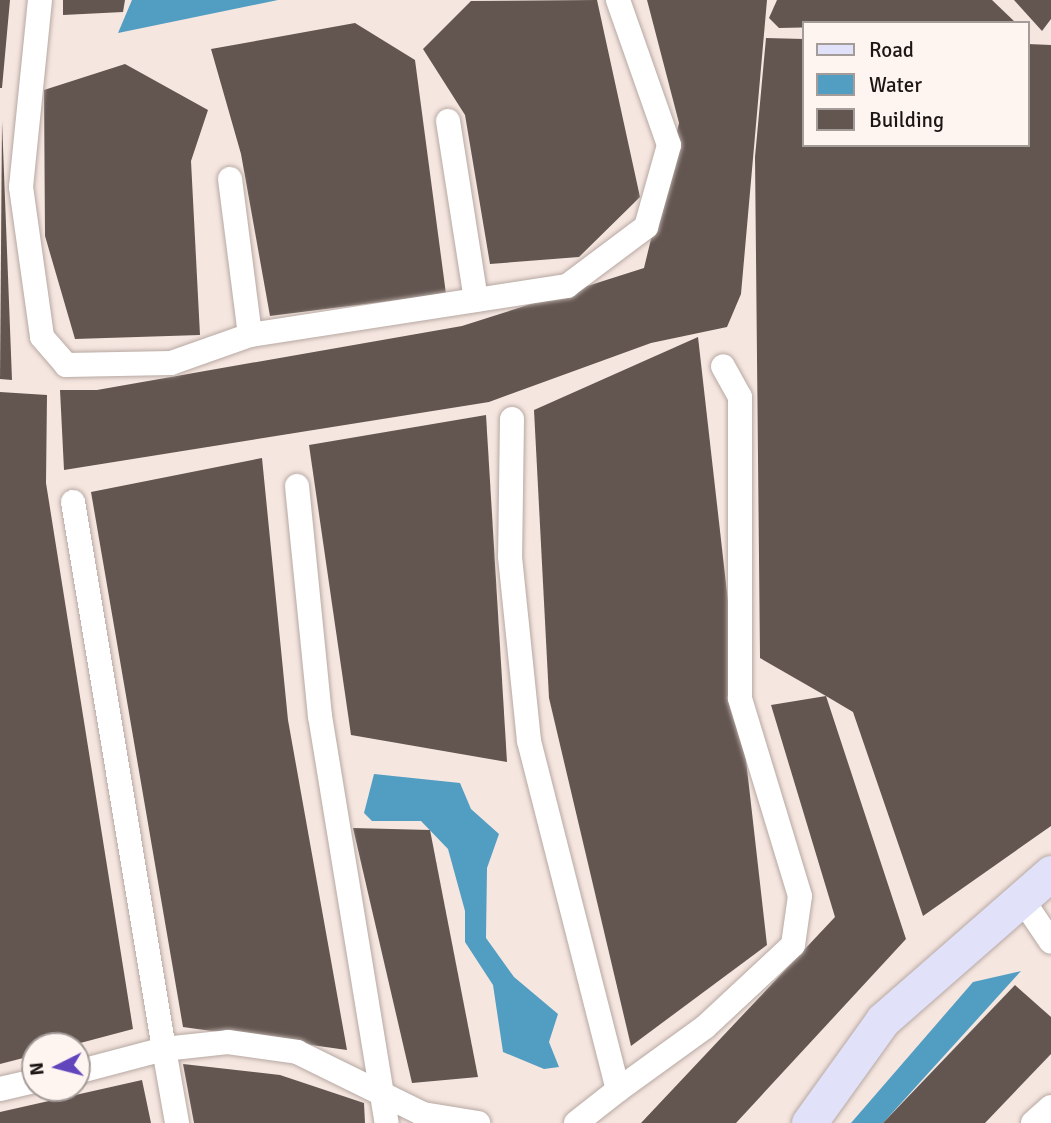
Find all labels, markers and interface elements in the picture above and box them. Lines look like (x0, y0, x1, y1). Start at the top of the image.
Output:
legend (802, 21, 1030, 147)
text: Road (869, 37, 914, 63)
text: Water (869, 72, 922, 98)
text: Building (869, 107, 944, 133)
north arrow (21, 1032, 91, 1102)
text: N (24, 1061, 50, 1077)

